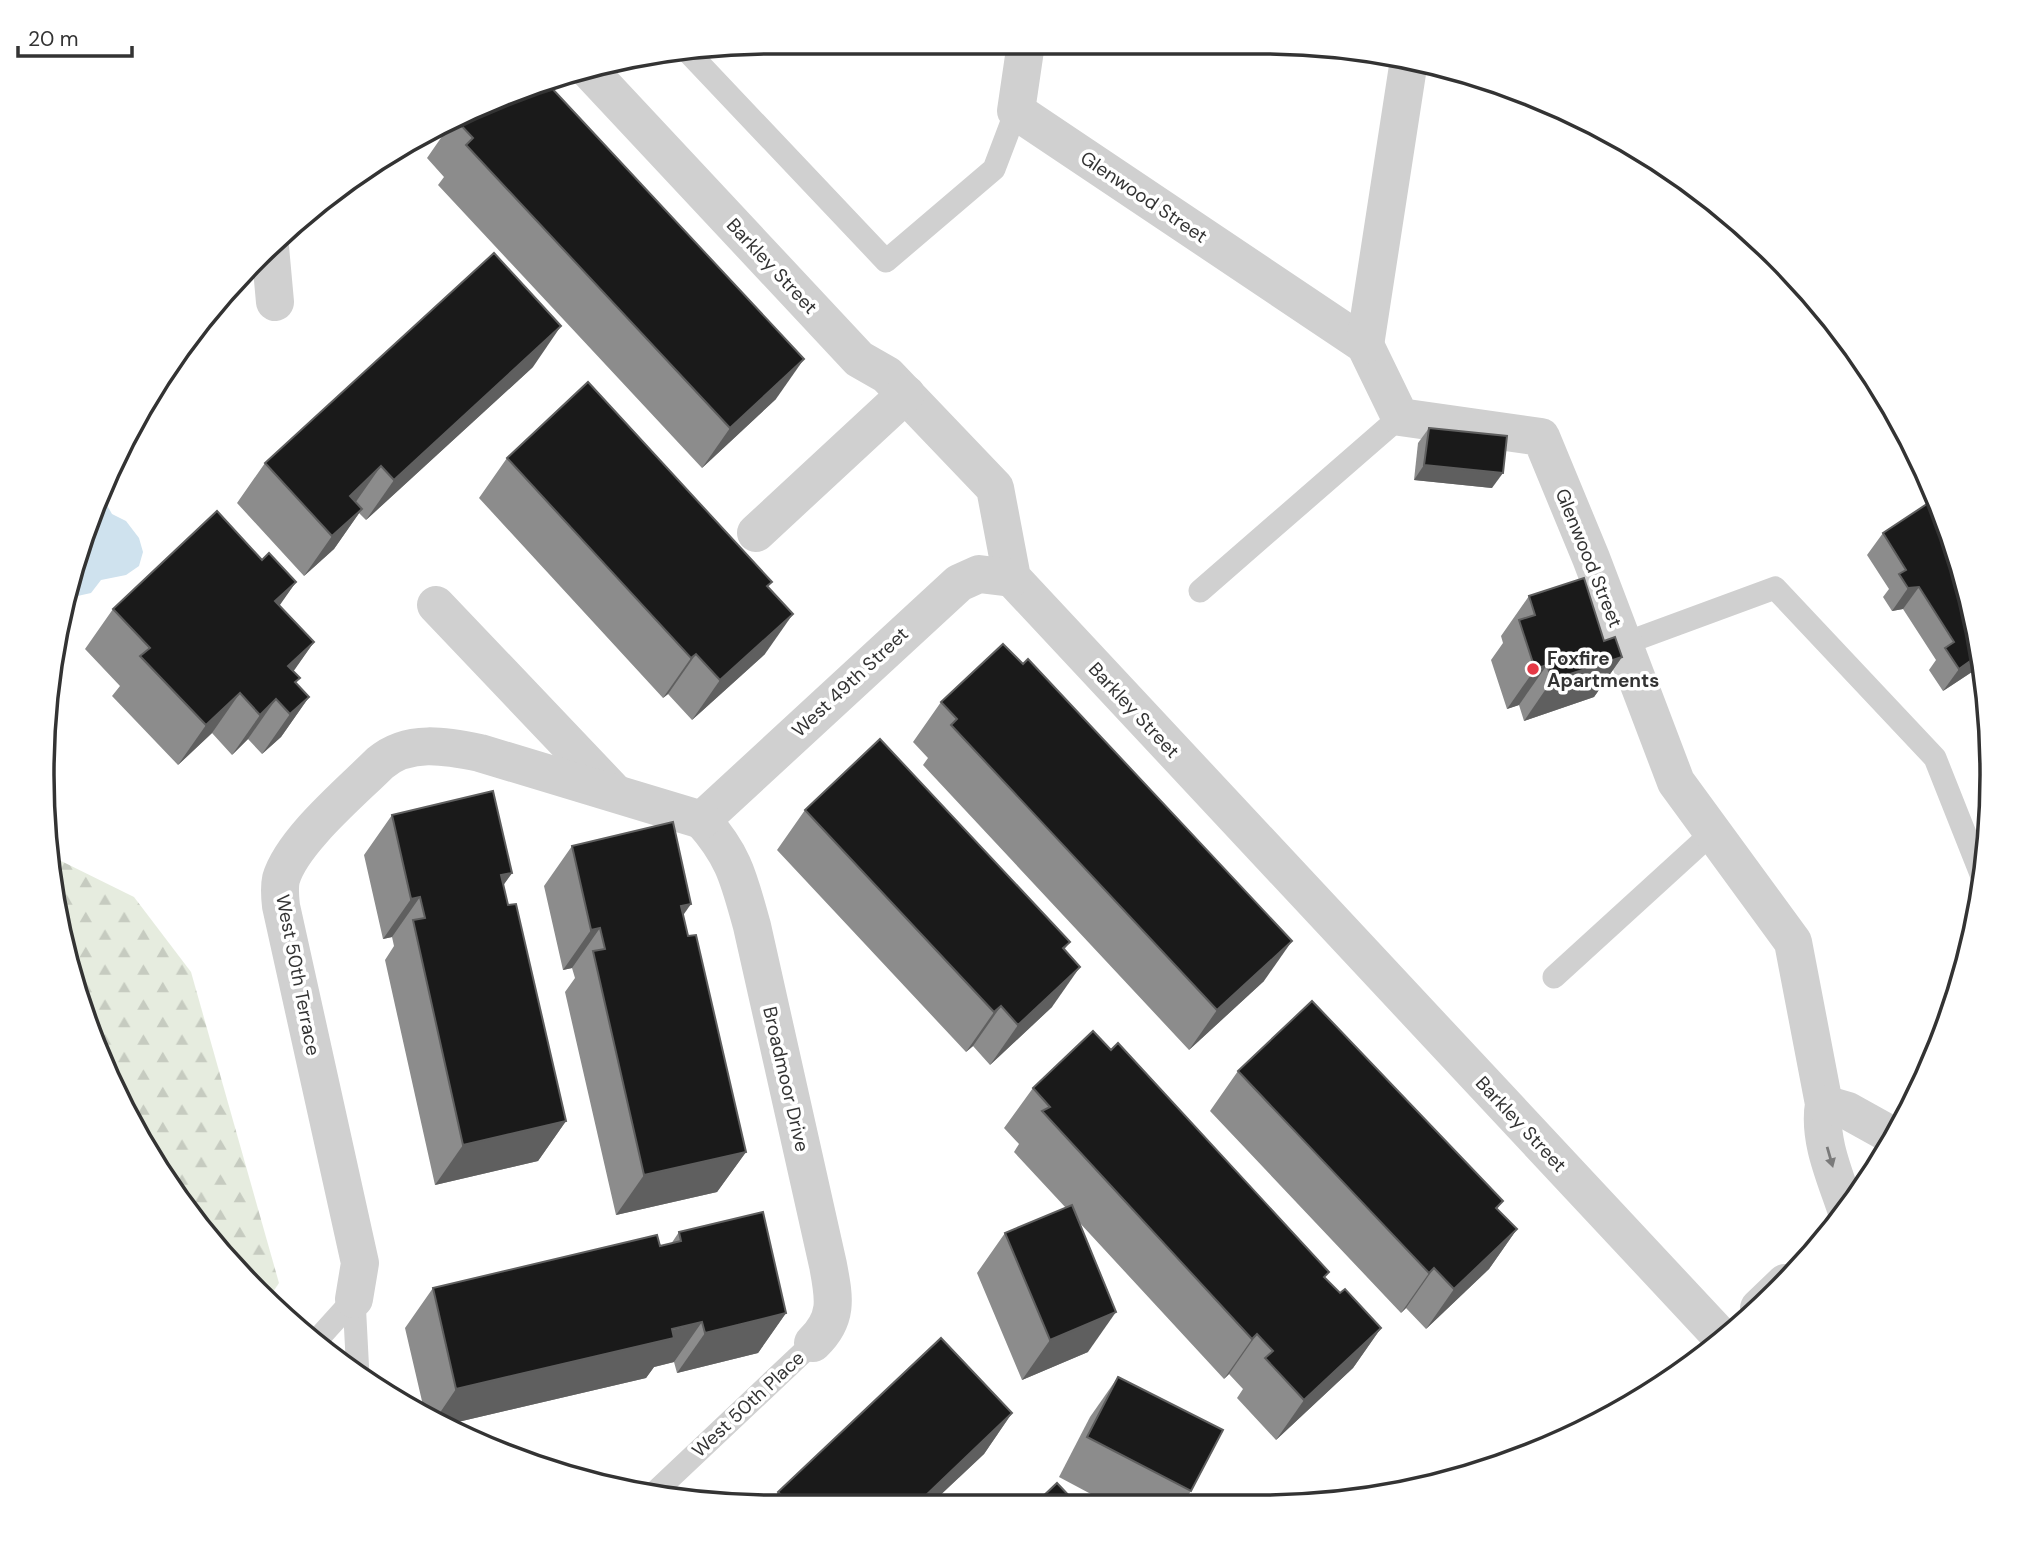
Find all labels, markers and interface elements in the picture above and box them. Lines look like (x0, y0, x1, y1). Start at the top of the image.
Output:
scale bar (18, 14, 131, 58)
text: 20 m (28, 25, 79, 53)
street label: Glenwood Street (1076, 145, 1212, 249)
street label: Barkley Street (721, 213, 823, 319)
street label: Glenwood Street (1550, 485, 1628, 631)
street label: West 49th Street (786, 622, 914, 742)
place label: Foxfire Apartments (1547, 646, 1659, 693)
street label: Barkley Street (1083, 657, 1185, 763)
marker: Foxfire Apartments (1525, 661, 1541, 677)
street label: West 50th Terrace (270, 892, 326, 1058)
street label: Broadmoor Drive (757, 1004, 815, 1154)
street label: Barkley Street (1470, 1071, 1572, 1177)
one-way arrow (1825, 1147, 1835, 1168)
street label: West 50th Place (686, 1345, 810, 1463)

